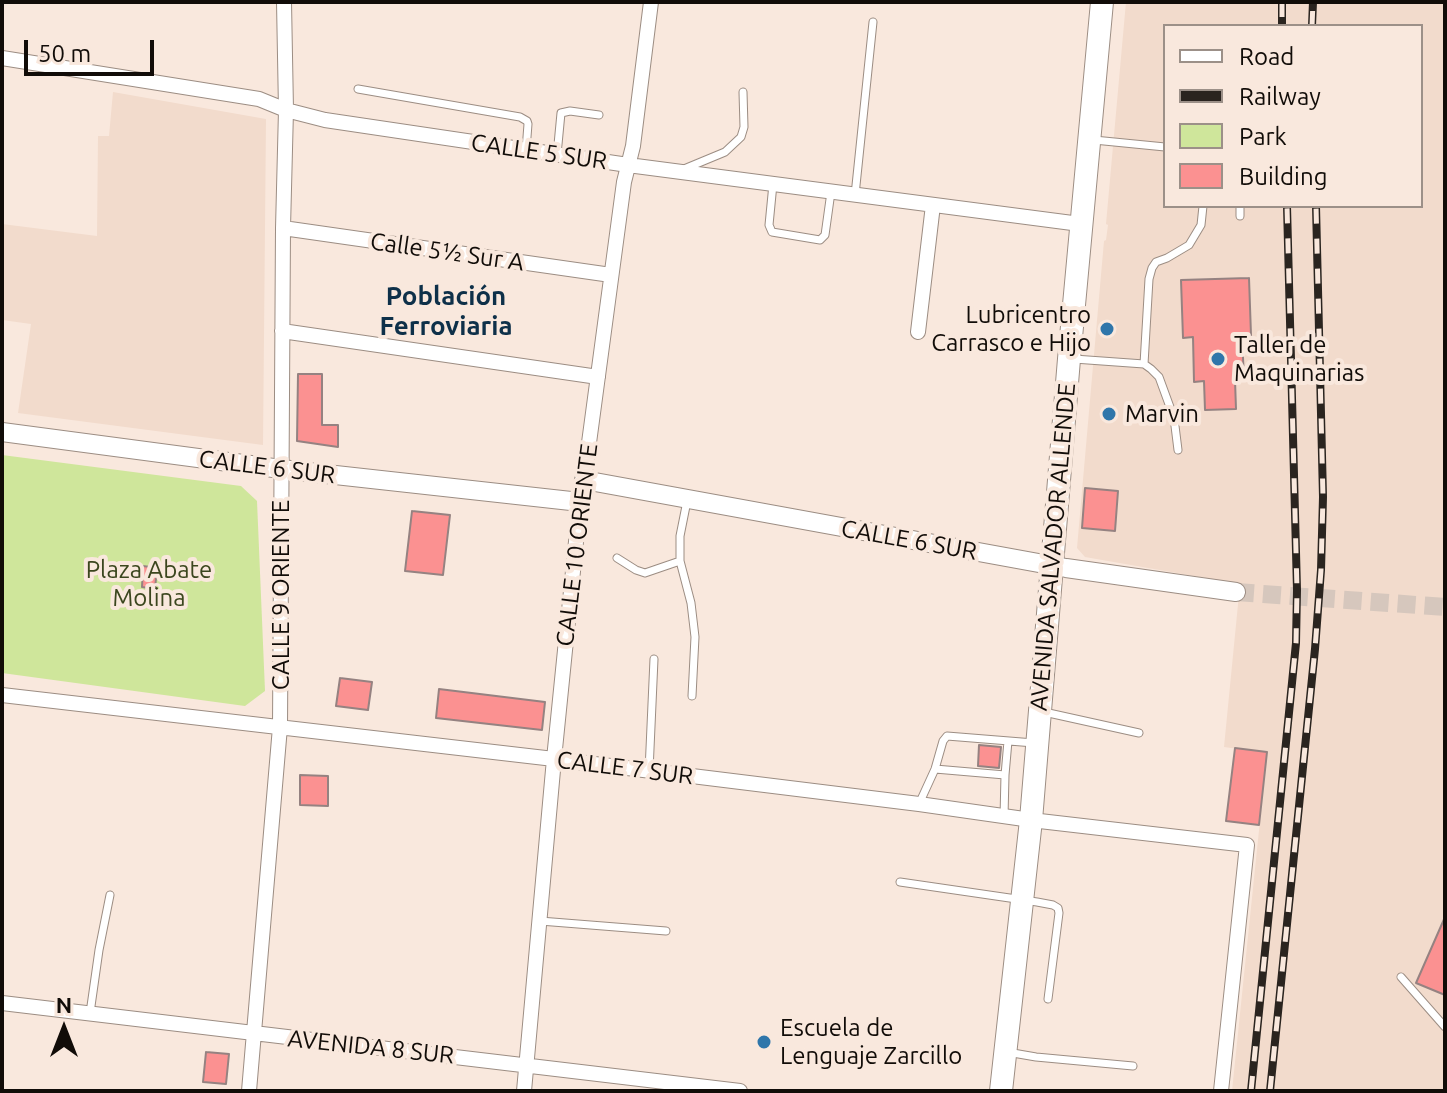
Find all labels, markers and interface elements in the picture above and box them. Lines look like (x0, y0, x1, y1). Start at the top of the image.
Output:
scale bar (28, 24, 158, 74)
legend (1163, 24, 1423, 208)
text: 50 m (38, 40, 91, 67)
text: Road (1239, 43, 1294, 70)
text: Railway (1239, 83, 1321, 110)
text: Park (1239, 123, 1287, 150)
street label: CALLE 5 SUR (469, 128, 609, 176)
text: Building (1239, 163, 1327, 190)
street label: Calle 5½ Sur A (368, 227, 526, 277)
district label: Población Ferroviaria (379, 280, 513, 342)
place label: Lubricentro Carrasco e Hijo (931, 301, 1091, 357)
marker: Lubricentro Carrasco e Hijo (1098, 320, 1116, 338)
place label: Taller de Maquinarias (1234, 331, 1364, 387)
marker: Taller de Maquinarias (1209, 350, 1227, 368)
street label: AVENIDA SALVADOR ALLENDE (1024, 382, 1082, 712)
place label: Marvin (1125, 400, 1199, 428)
marker: Marvin (1100, 405, 1118, 423)
street label: CALLE 10 ORIENTE (550, 442, 604, 648)
street label: CALLE 6 SUR (197, 444, 337, 490)
street label: CALLE 9 ORIENTE (267, 500, 295, 690)
street label: CALLE 6 SUR (839, 514, 979, 566)
park label: Plaza Abate Molina (86, 556, 212, 612)
street label: CALLE 7 SUR (555, 745, 695, 791)
north arrow (24, 989, 104, 1069)
text: N (56, 992, 72, 1017)
place label: Escuela de Lenguaje Zarcillo (780, 1014, 962, 1070)
street label: AVENIDA 8 SUR (286, 1024, 456, 1070)
marker: Escuela de Lenguaje Zarcillo (755, 1033, 773, 1051)

